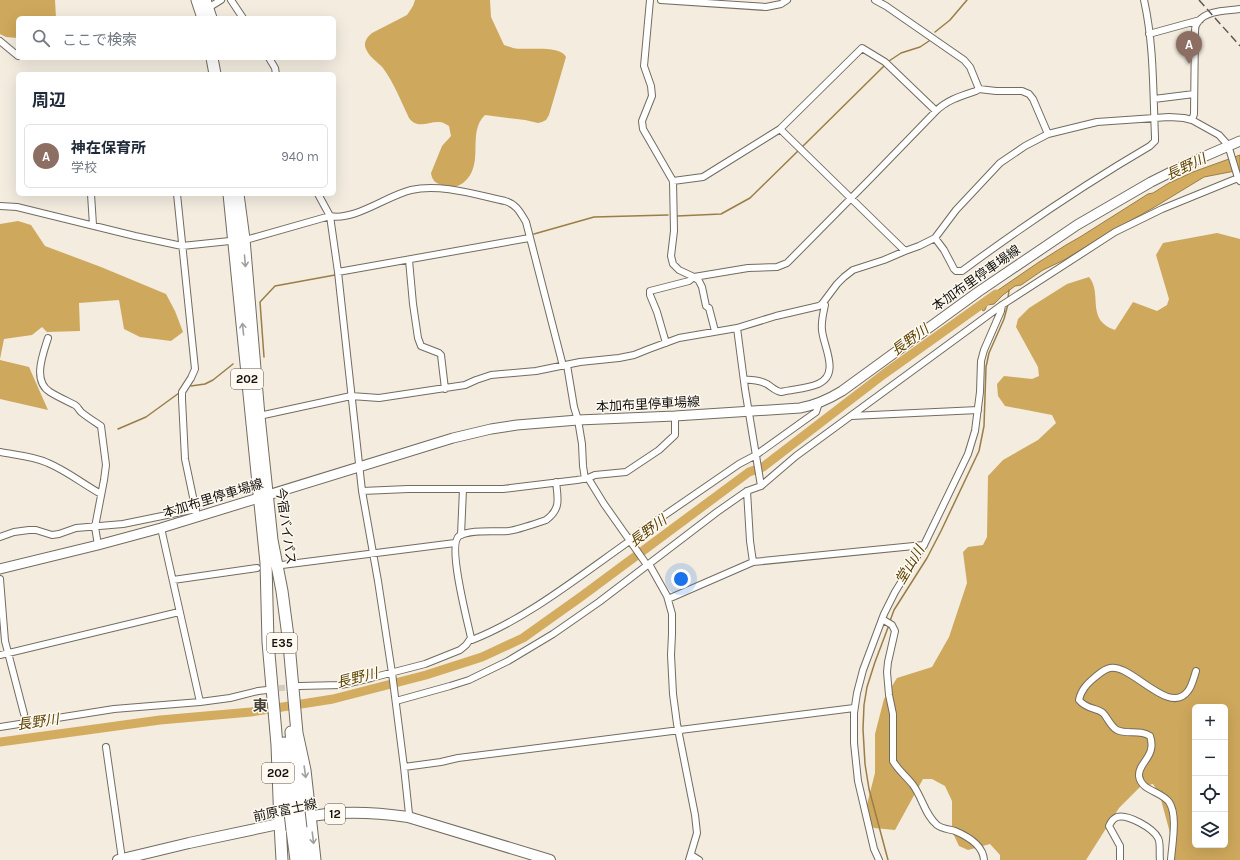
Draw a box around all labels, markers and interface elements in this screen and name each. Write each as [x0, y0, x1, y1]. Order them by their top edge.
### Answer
search box [16, 16, 336, 60]
icon: search [30, 27, 52, 49]
text: ここで検索 [62, 31, 137, 49]
pin: A [1176, 31, 1202, 64]
text: 周辺 [32, 90, 66, 110]
text: 神在保育所 [71, 139, 146, 157]
text: A [42, 149, 50, 164]
text: 940 m [281, 149, 319, 164]
water label: 長野川 [1163, 150, 1210, 184]
text: 学校 [71, 160, 97, 175]
street label: 本加布里停車場線 [929, 242, 1023, 314]
one-way arrow [242, 254, 249, 267]
water label: 長野川 [888, 320, 934, 359]
one-way arrow [239, 323, 246, 336]
road number: 202 [231, 369, 263, 389]
street label: 本加布里停車場線 [596, 394, 700, 414]
street label: 本加布里停車場線 [161, 476, 265, 520]
street label: 今宿バイパス [273, 486, 299, 566]
water label: 長野川 [626, 511, 672, 550]
water label: 堂山川 [892, 541, 929, 587]
your location [671, 569, 691, 589]
road number: E35 [267, 633, 297, 653]
water label: 長野川 [335, 664, 381, 691]
district label: 東 [252, 697, 268, 715]
map controls [1192, 704, 1228, 848]
button: + [1192, 704, 1228, 740]
water label: 長野川 [16, 710, 62, 733]
button: − [1192, 740, 1228, 776]
road number: 202 [262, 763, 294, 783]
one-way arrow [301, 765, 309, 778]
button: locate [1192, 776, 1228, 812]
street label: 前原富士線 [252, 796, 318, 824]
road number: 12 [325, 804, 345, 824]
button: layers [1192, 812, 1228, 848]
one-way arrow [309, 831, 316, 844]

